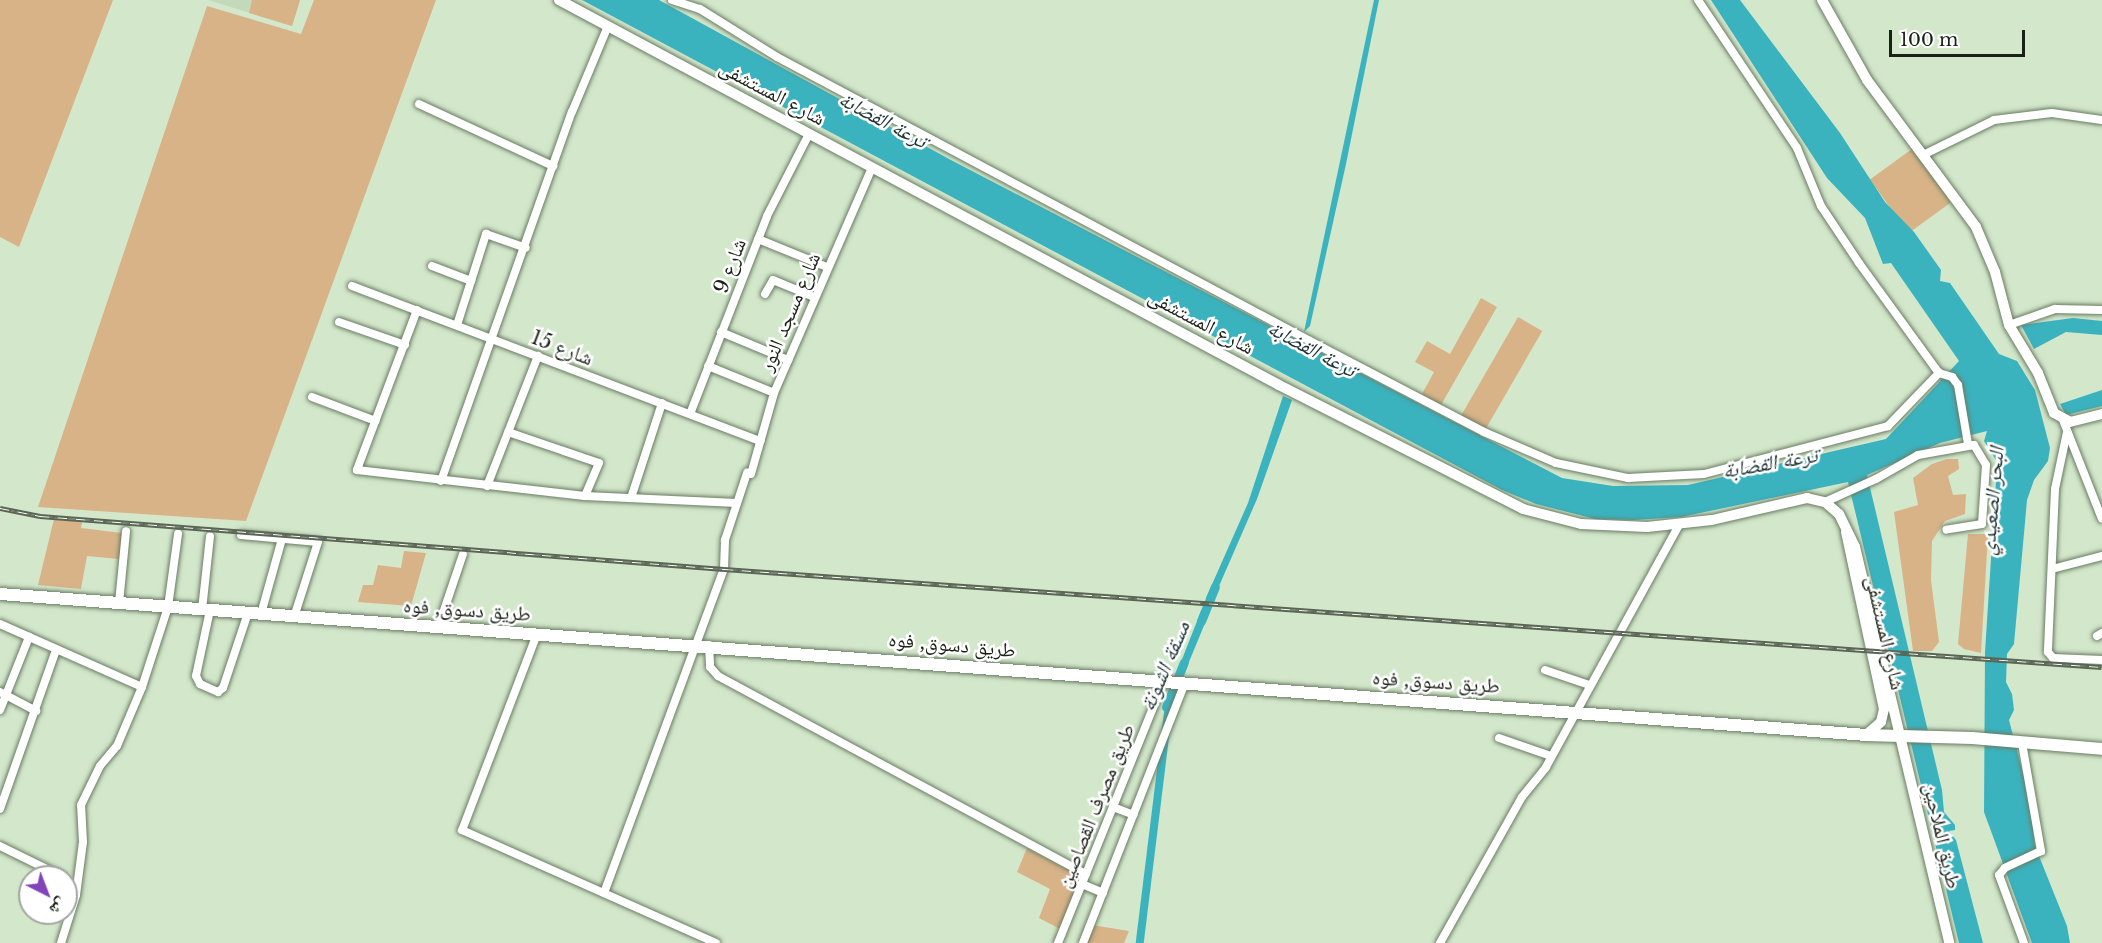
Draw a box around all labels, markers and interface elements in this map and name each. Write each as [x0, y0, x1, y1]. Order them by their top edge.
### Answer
scale bar [1892, 18, 2028, 56]
text: 100 m [1900, 29, 1958, 51]
street label: شارع المستشفى [715, 55, 829, 131]
water label: ترعة القضابة [835, 86, 931, 154]
street label: شارع 9 [709, 235, 751, 297]
street label: شارع مسجد النور [754, 249, 826, 375]
street label: شارع المستشفى [1144, 284, 1258, 360]
water label: ترعة القضابة [1264, 315, 1360, 383]
street label: شارع 15 [528, 325, 596, 371]
water label: ترعة القضابة [1721, 442, 1819, 484]
water label: البحر الصعيدي [1975, 446, 2009, 556]
street label: شارع المستشفى [1860, 574, 1910, 692]
street label: طريق دسوق, فوه [403, 594, 531, 626]
water label: مسقة الشونة [1135, 617, 1195, 715]
street label: طريق دسوق, فوه [887, 627, 1017, 663]
street label: طريق دسوق, فوه [1372, 666, 1500, 698]
street label: طريق مصرف القصاصين [1052, 721, 1140, 891]
street label: طريق الملاحين [1918, 781, 1966, 891]
north arrow [18, 865, 78, 925]
text: ش [46, 894, 72, 920]

